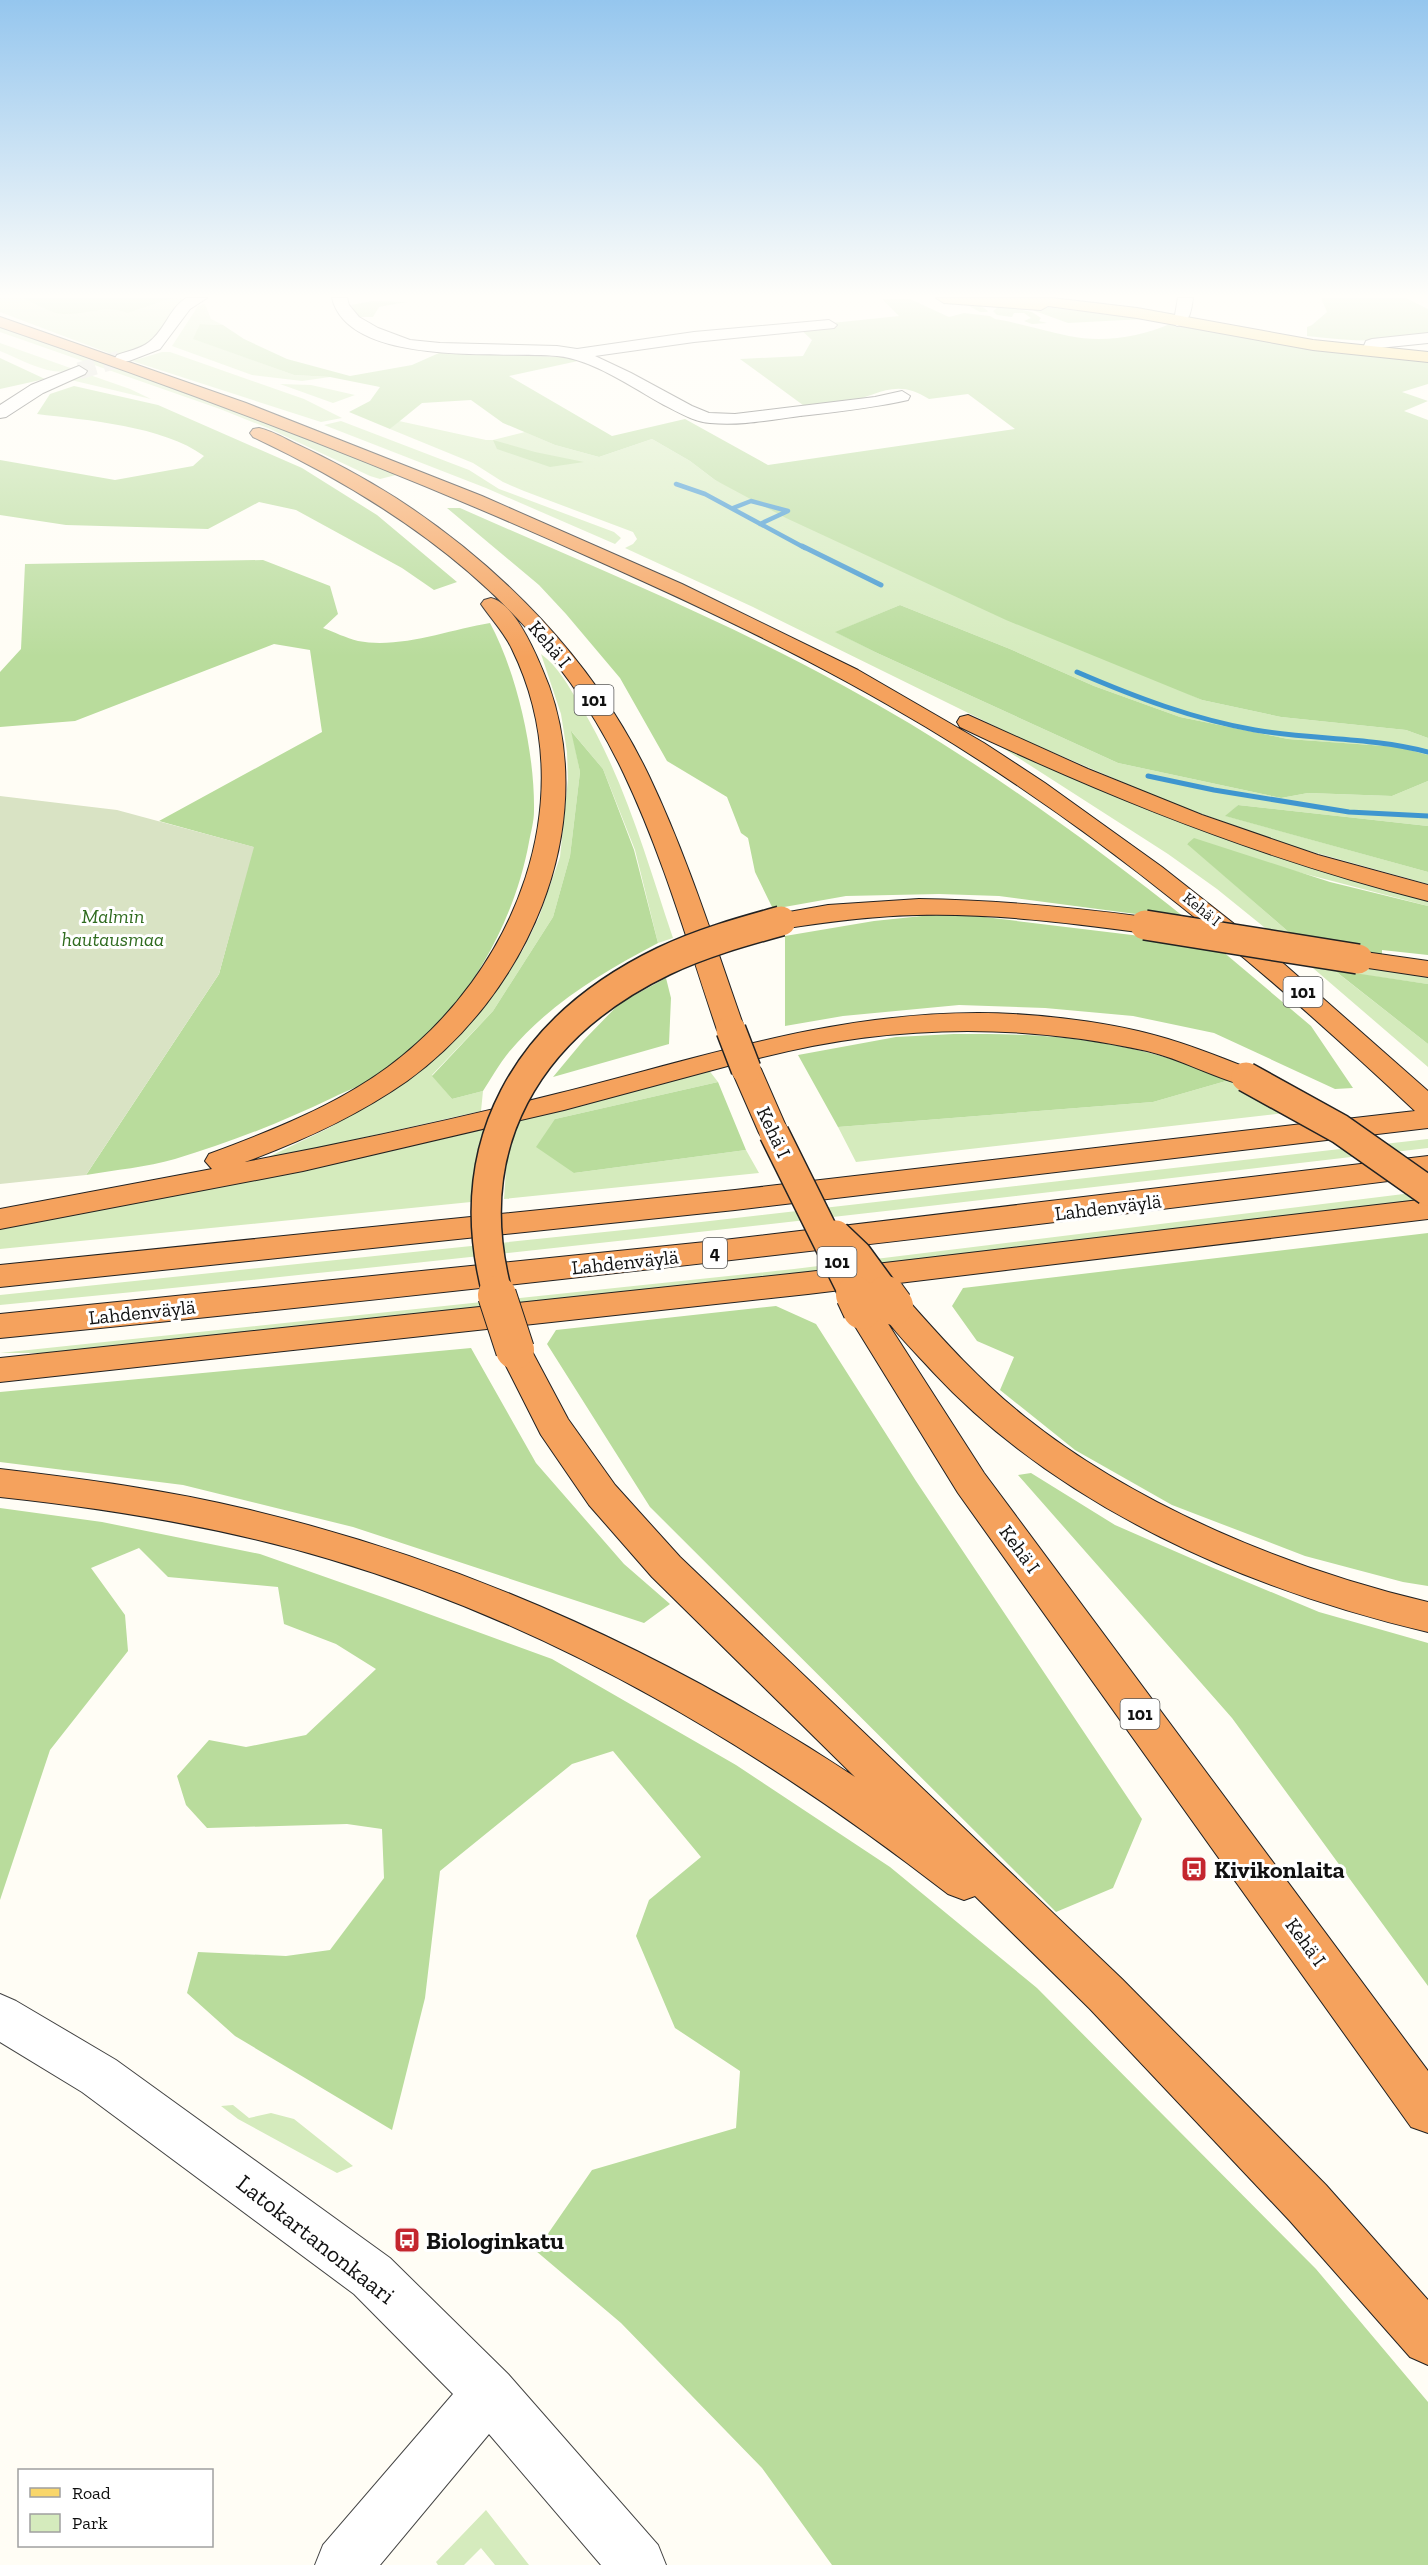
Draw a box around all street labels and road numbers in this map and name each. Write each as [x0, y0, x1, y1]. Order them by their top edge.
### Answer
street label: Kehä I [524, 616, 576, 672]
road number: 101 [574, 685, 614, 715]
street label: Kehä I [1179, 888, 1225, 930]
road number: 101 [1284, 977, 1322, 1007]
street label: Kehä I [752, 1103, 796, 1161]
street label: Lahdenväylä [1053, 1188, 1163, 1225]
road number: 4 [703, 1238, 727, 1268]
street label: Lahdenväylä [570, 1244, 680, 1280]
road number: 101 [818, 1247, 856, 1277]
street label: Lahdenväylä [87, 1294, 197, 1330]
street label: Kehä I [995, 1520, 1045, 1578]
road number: 101 [1120, 1699, 1160, 1729]
street label: Kehä I [1281, 1913, 1331, 1971]
street label: Latokartanonkaari [231, 2168, 401, 2310]

